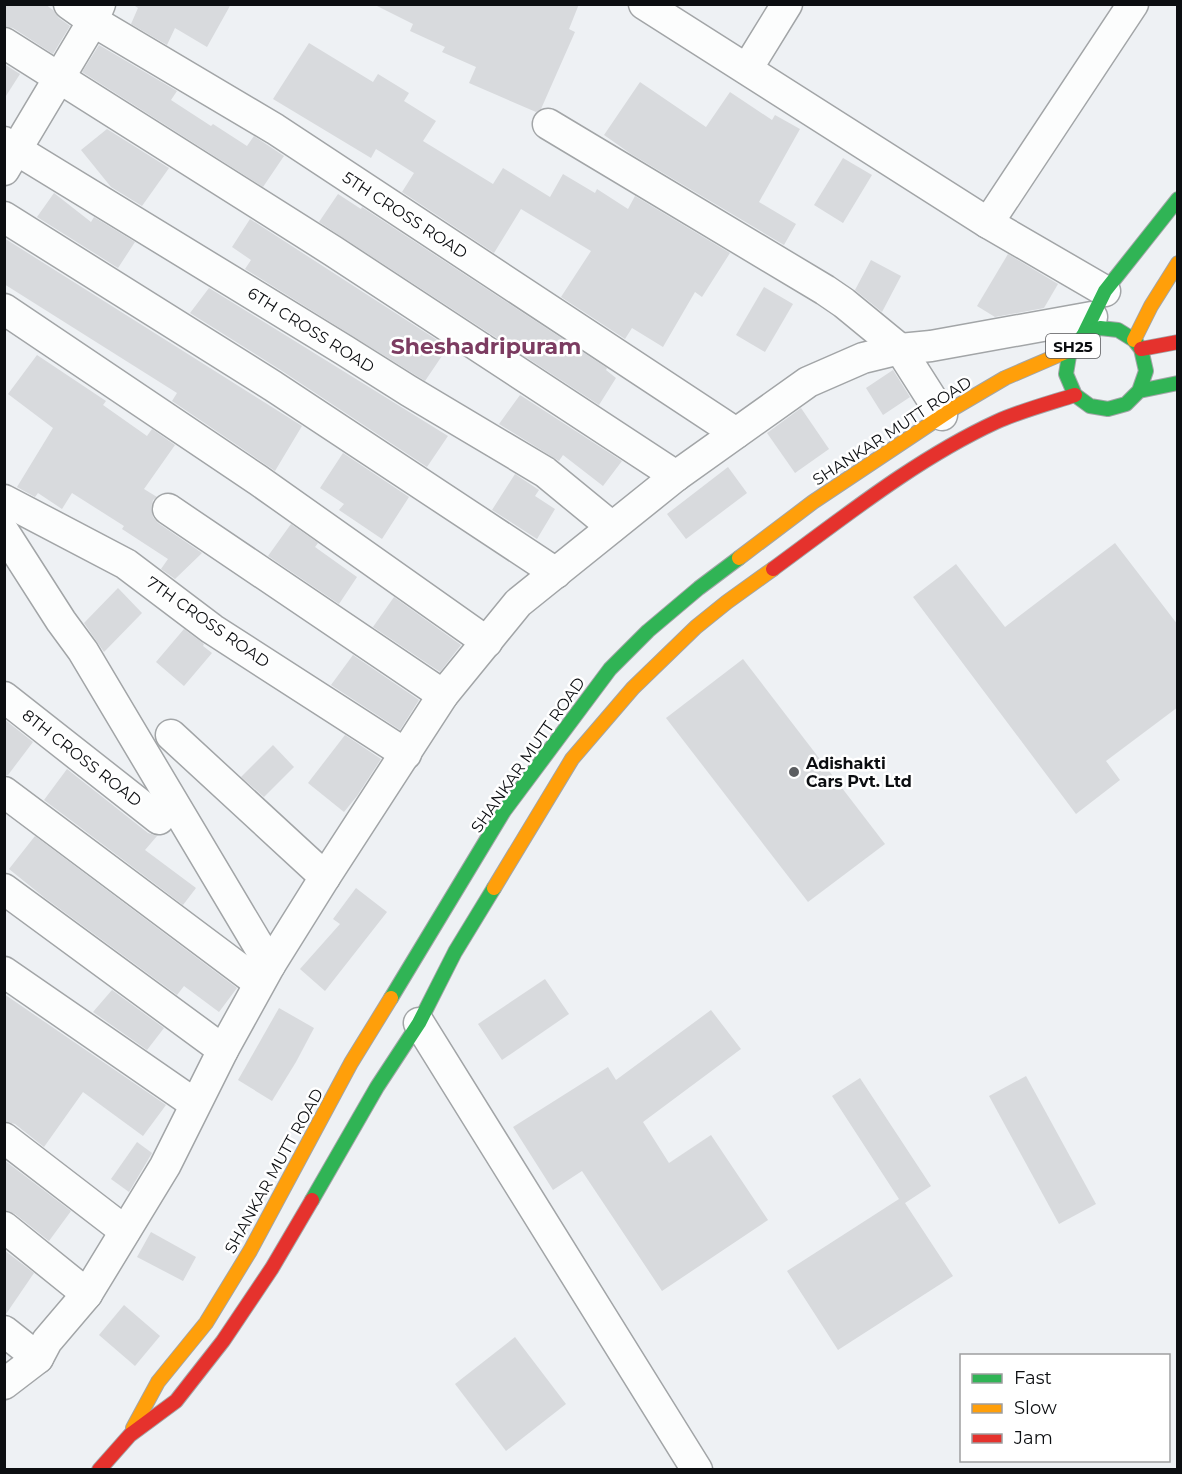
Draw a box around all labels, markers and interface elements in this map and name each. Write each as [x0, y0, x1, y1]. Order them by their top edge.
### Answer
street label: 5TH CROSS ROAD [339, 168, 471, 262]
street label: 6TH CROSS ROAD [244, 283, 378, 377]
district label: Sheshadripuram [391, 333, 581, 360]
road number: SH25 [1046, 334, 1100, 358]
street label: SHANKAR MUTT ROAD [809, 373, 975, 489]
street label: 7TH CROSS ROAD [143, 572, 273, 672]
street label: SHANKAR MUTT ROAD [467, 674, 589, 836]
street label: 8TH CROSS ROAD [19, 706, 145, 810]
place label: Adishakti Cars Pvt. Ltd [805, 754, 912, 791]
marker: Adishakti Cars Pvt. Ltd [787, 765, 801, 779]
street label: SHANKAR MUTT ROAD [221, 1085, 327, 1257]
legend [960, 1354, 1170, 1462]
text: Fast [1014, 1367, 1052, 1389]
text: Slow [1014, 1397, 1057, 1419]
text: Jam [1013, 1427, 1053, 1449]

